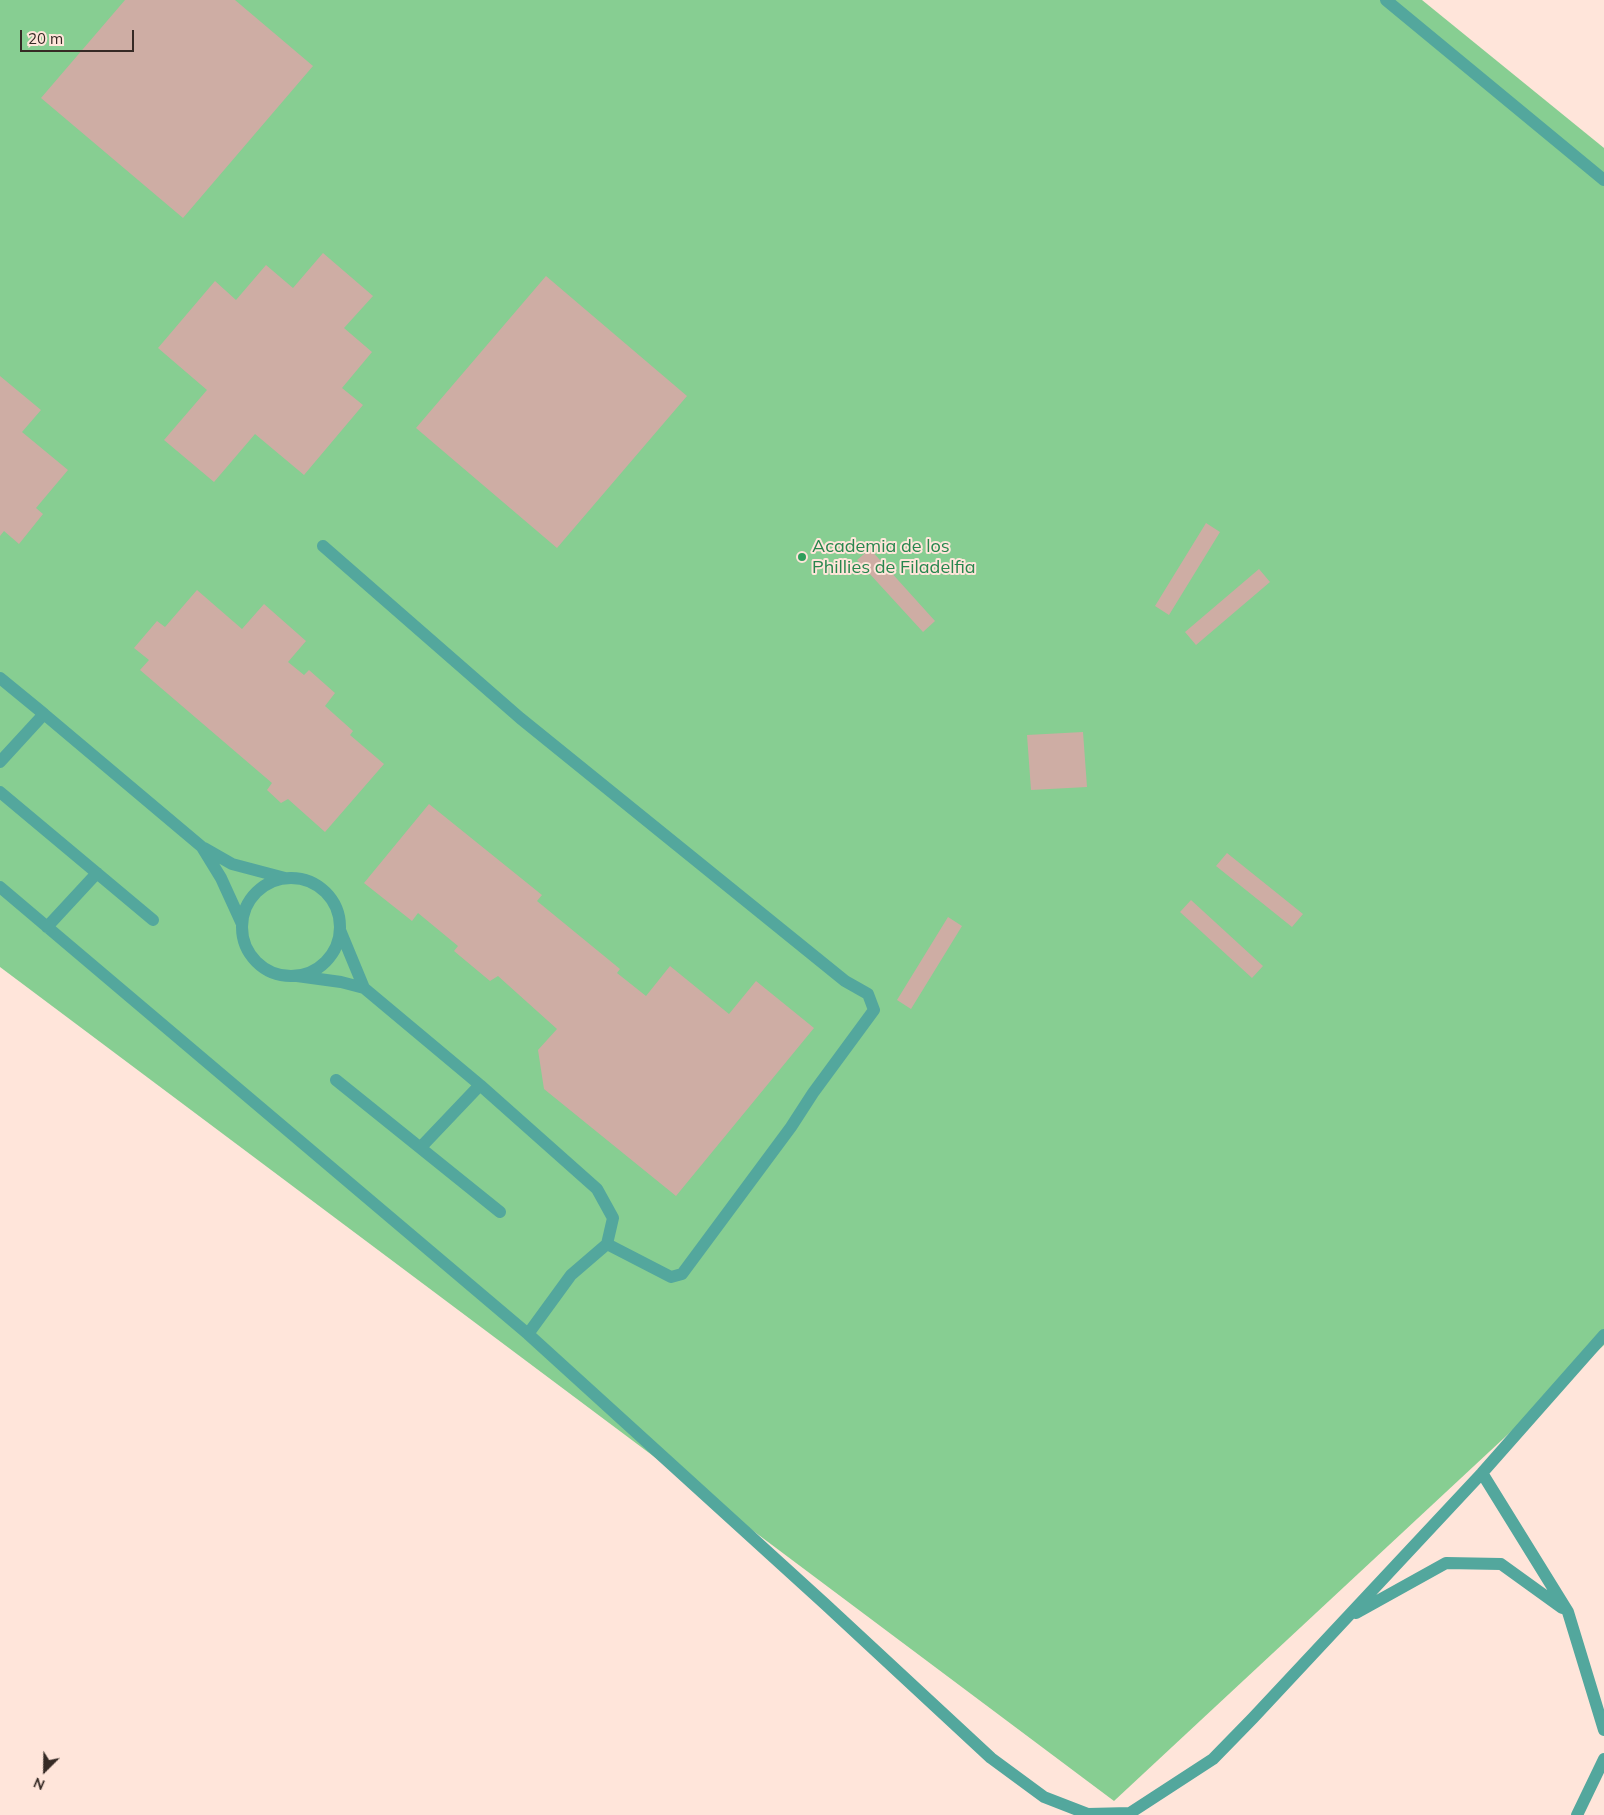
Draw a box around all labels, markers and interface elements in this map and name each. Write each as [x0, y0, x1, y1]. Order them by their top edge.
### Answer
scale bar [22, 20, 136, 52]
text: 20 m [28, 29, 63, 48]
place label: Academia de los Phillies de Filadelfia [812, 536, 976, 578]
marker: Academia de los Phillies de Filadelfia [796, 551, 808, 563]
north arrow [20, 1745, 70, 1795]
text: N [31, 1773, 48, 1794]

